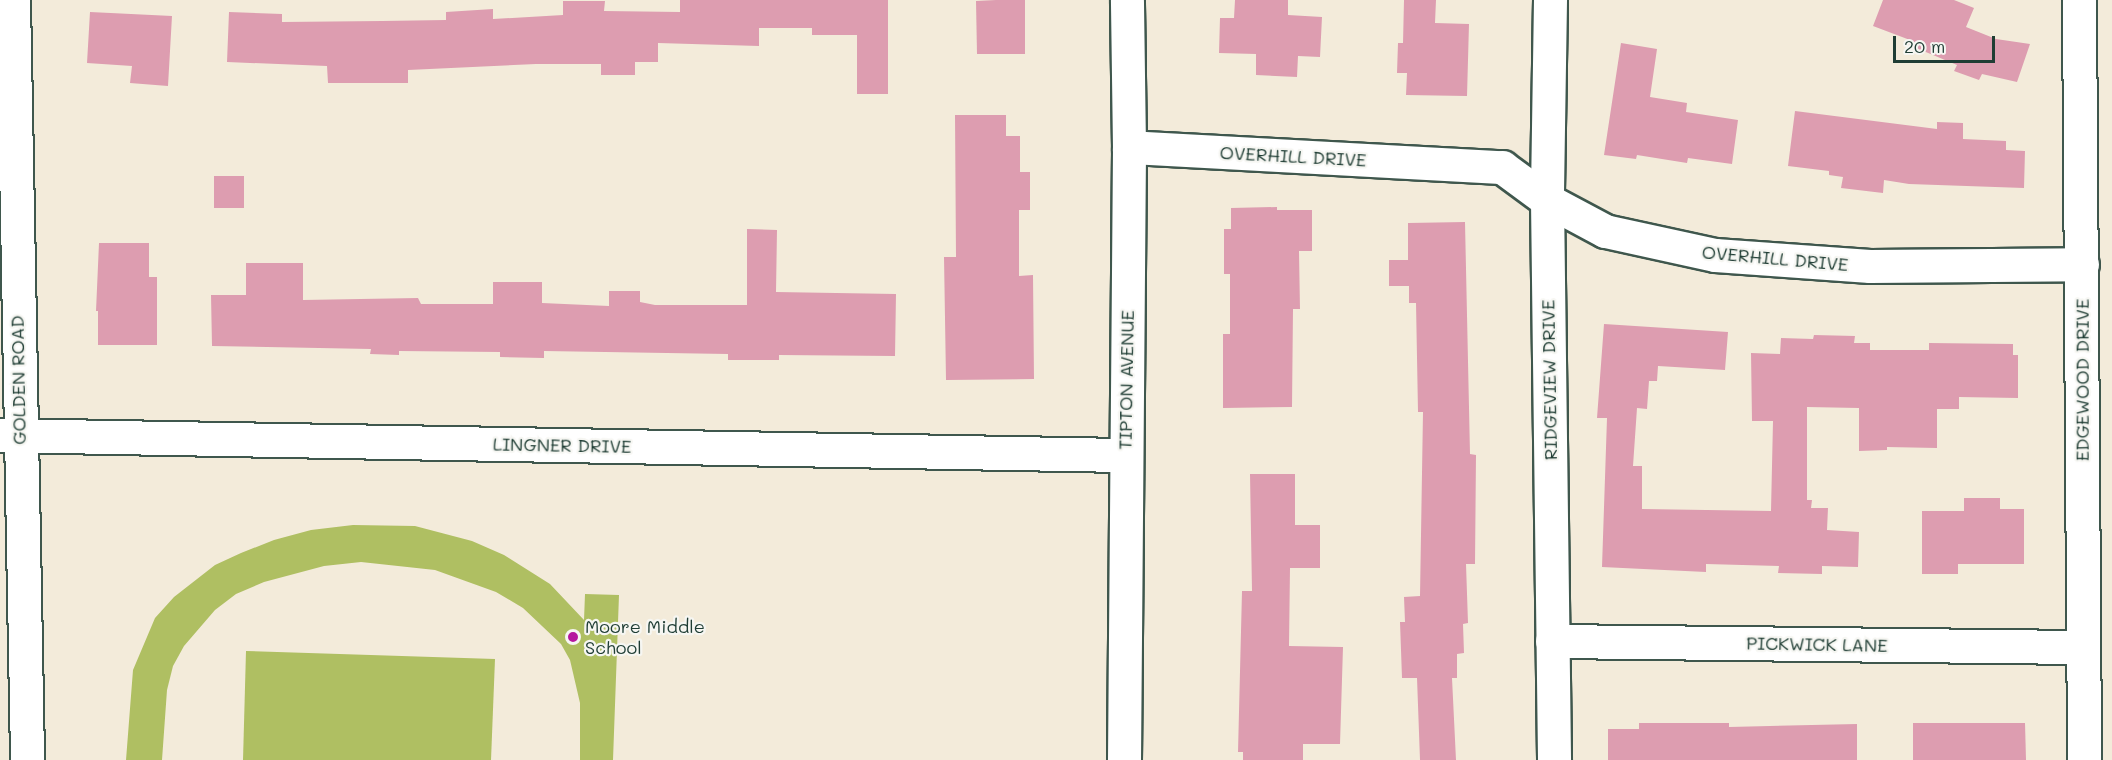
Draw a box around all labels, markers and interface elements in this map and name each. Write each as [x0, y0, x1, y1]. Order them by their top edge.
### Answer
scale bar [1896, 24, 1998, 62]
text: 20 m [1904, 34, 1945, 58]
street label: OVERHILL DRIVE [1219, 141, 1367, 171]
street label: OVERHILL DRIVE [1701, 241, 1849, 275]
street label: EDGEWOOD DRIVE [2071, 299, 2093, 461]
street label: RIDGEVIEW DRIVE [1537, 300, 1561, 460]
street label: TIPTON AVENUE [1114, 310, 1138, 450]
street label: GOLDEN ROAD [6, 315, 30, 445]
street label: LINGNER DRIVE [493, 433, 631, 457]
place label: Moore Middle School [585, 616, 705, 658]
marker: Moore Middle School [566, 630, 580, 644]
street label: PICKWICK LANE [1746, 632, 1888, 656]

